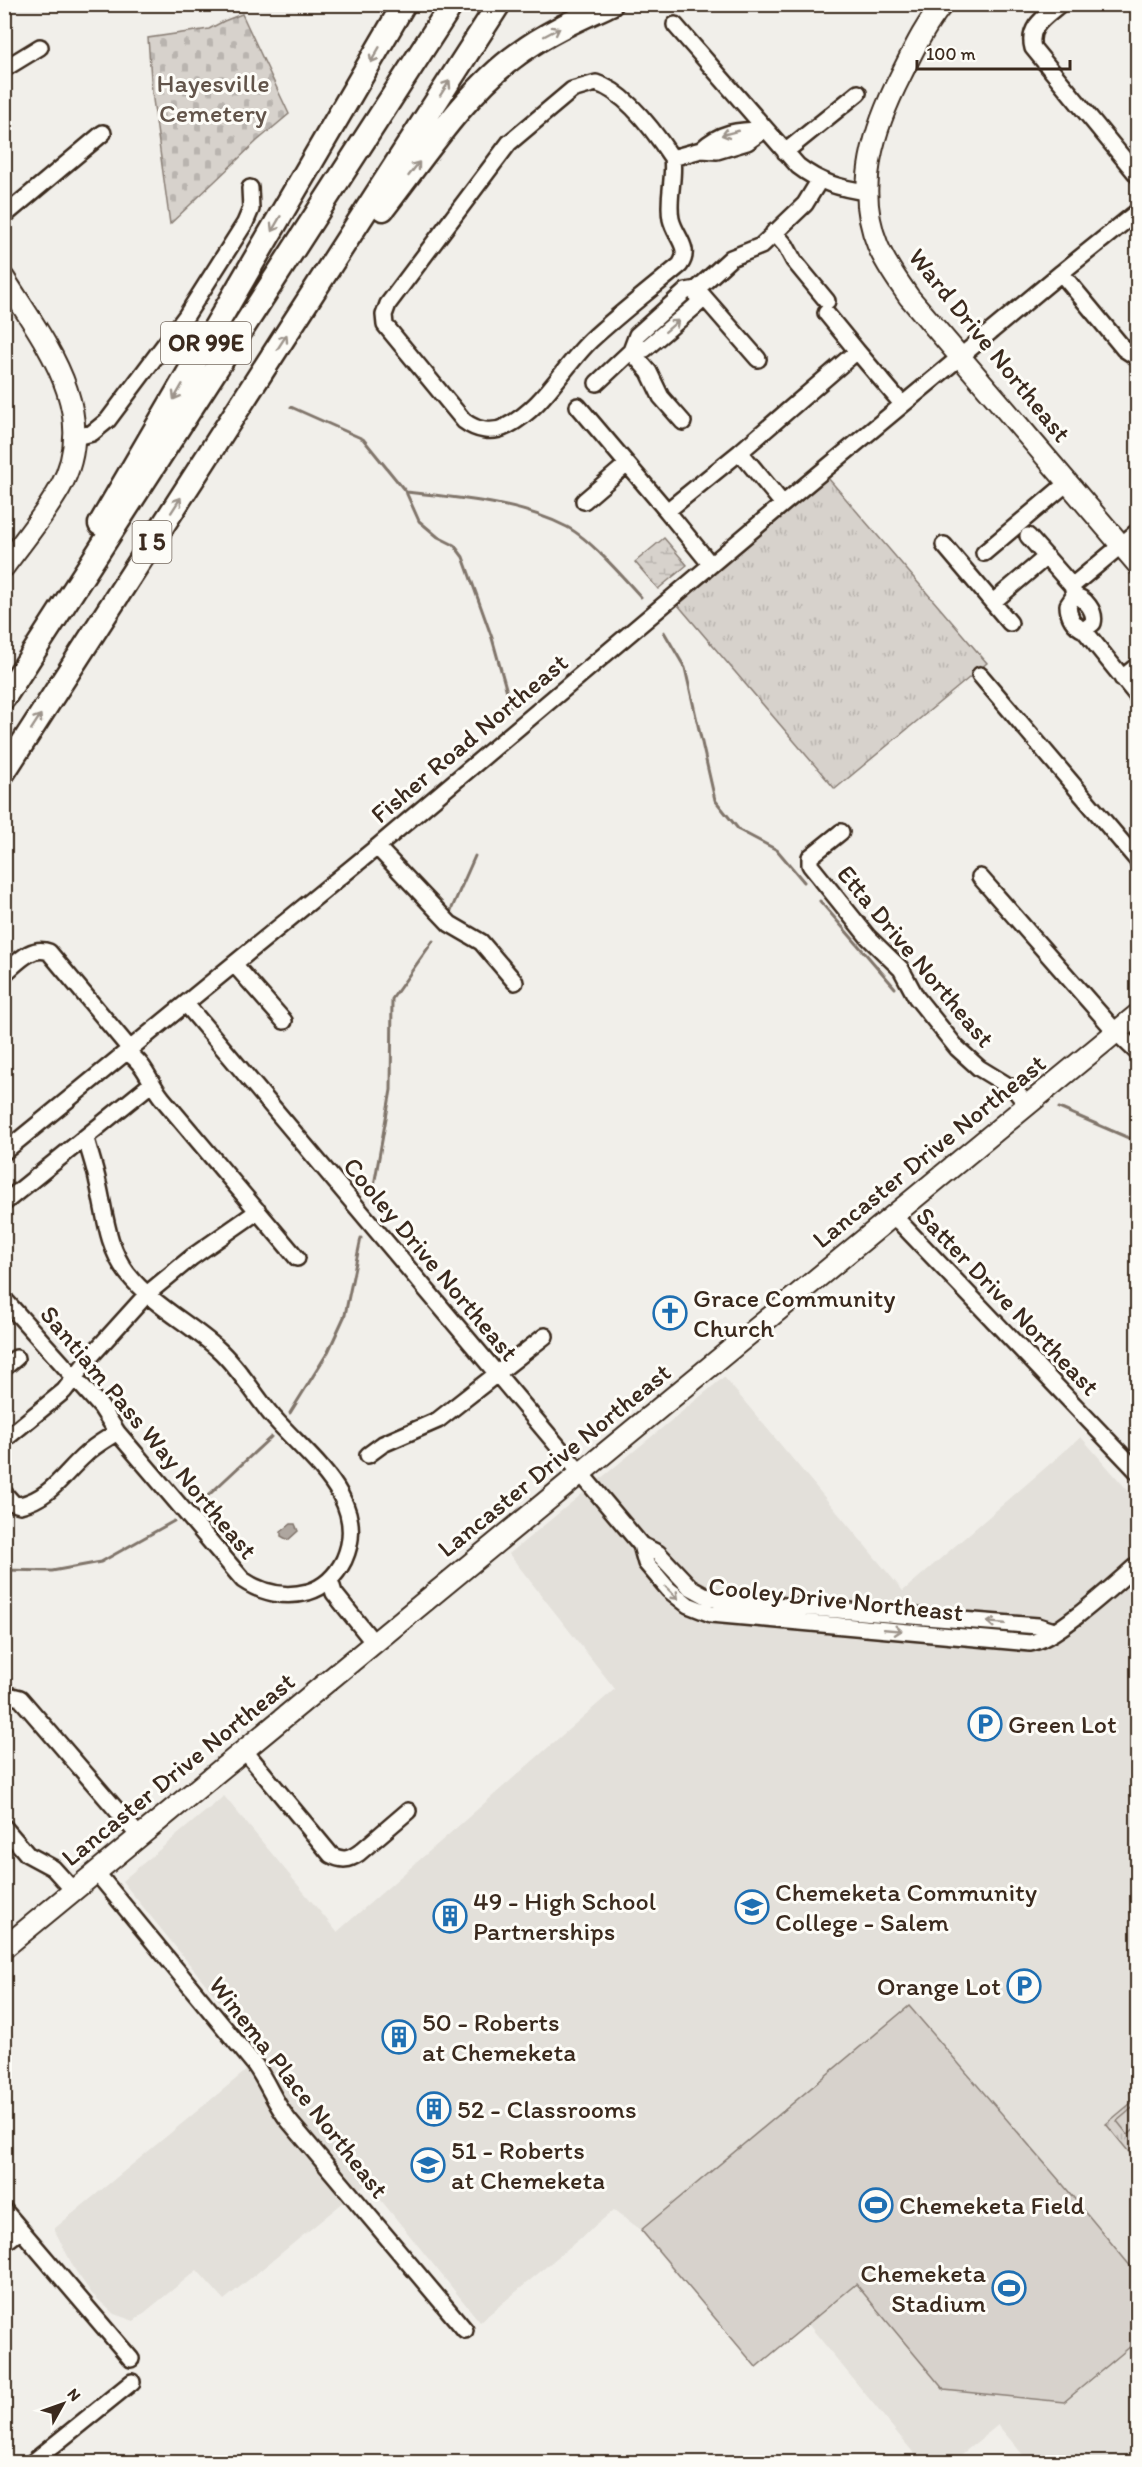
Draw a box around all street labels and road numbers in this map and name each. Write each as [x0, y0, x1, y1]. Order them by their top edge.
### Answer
street label: Ward Drive Northeast [902, 242, 1078, 449]
road number: OR 99E [161, 322, 251, 364]
road number: I 5 [132, 521, 172, 563]
street label: Fisher Road Northeast [364, 646, 574, 830]
street label: Etta Drive Northeast [830, 858, 1002, 1054]
street label: Lancaster Drive Northeast [806, 1047, 1052, 1255]
street label: Cooley Drive Northeast [336, 1150, 526, 1368]
street label: Satter Drive Northeast [910, 1200, 1107, 1402]
street label: Santiam Pass Way Northeast [33, 1299, 265, 1566]
street label: Lancaster Drive Northeast [431, 1356, 677, 1564]
street label: Cooley Drive Northeast [707, 1570, 965, 1628]
street label: Lancaster Drive Northeast [55, 1665, 301, 1873]
street label: Winema Place Northeast [202, 1969, 396, 2205]

